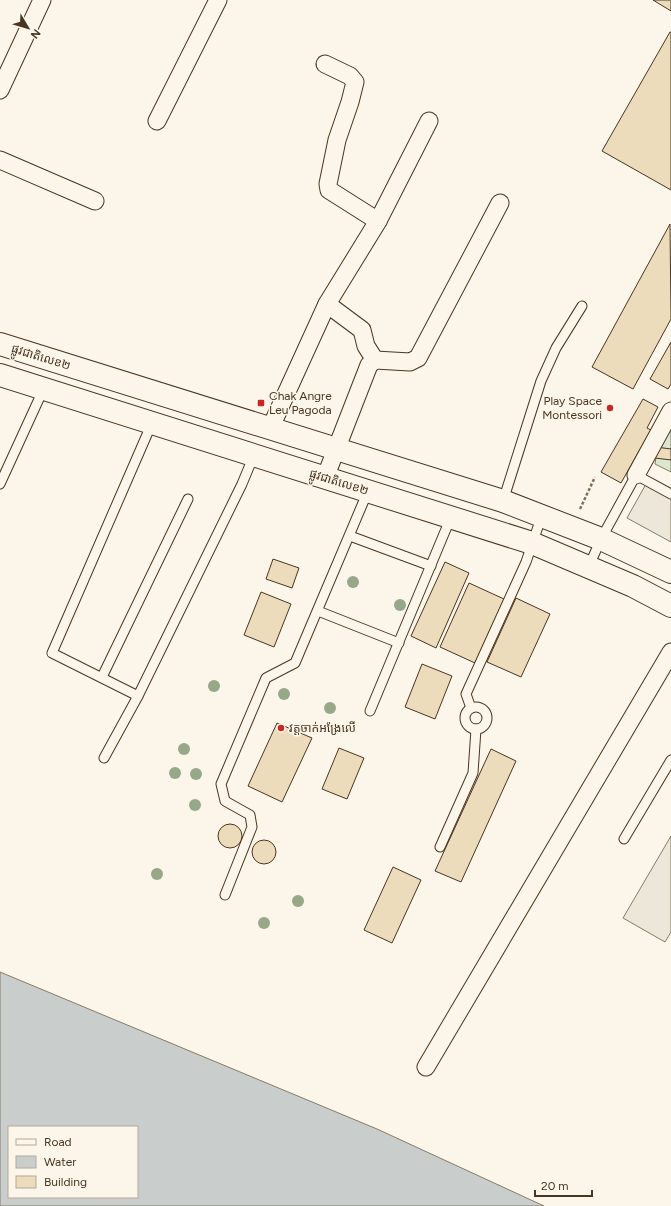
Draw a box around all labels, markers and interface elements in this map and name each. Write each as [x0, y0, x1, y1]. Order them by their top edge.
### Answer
north arrow [8, 8, 48, 48]
text: N [28, 26, 43, 41]
street label: ផ្លូវជាតិលេខ២ [9, 341, 72, 376]
place label: Chak Angre Leu Pagoda [269, 389, 332, 417]
place label: Play Space Montessori [542, 394, 602, 422]
marker: Chak Angre Leu Pagoda [256, 398, 266, 408]
marker: Play Space Montessori [605, 403, 615, 413]
street label: ផ្លូវជាតិលេខ២ [307, 466, 370, 501]
place label: វត្តចាក់អង្រែលើ [289, 721, 356, 735]
marker: វត្តចាក់អង្រែលើ [276, 723, 286, 733]
legend [8, 1126, 138, 1198]
text: Road [44, 1135, 72, 1149]
text: Water [44, 1155, 76, 1169]
scale bar [535, 1172, 592, 1198]
text: Building [44, 1175, 87, 1189]
text: 20 m [541, 1179, 569, 1193]

